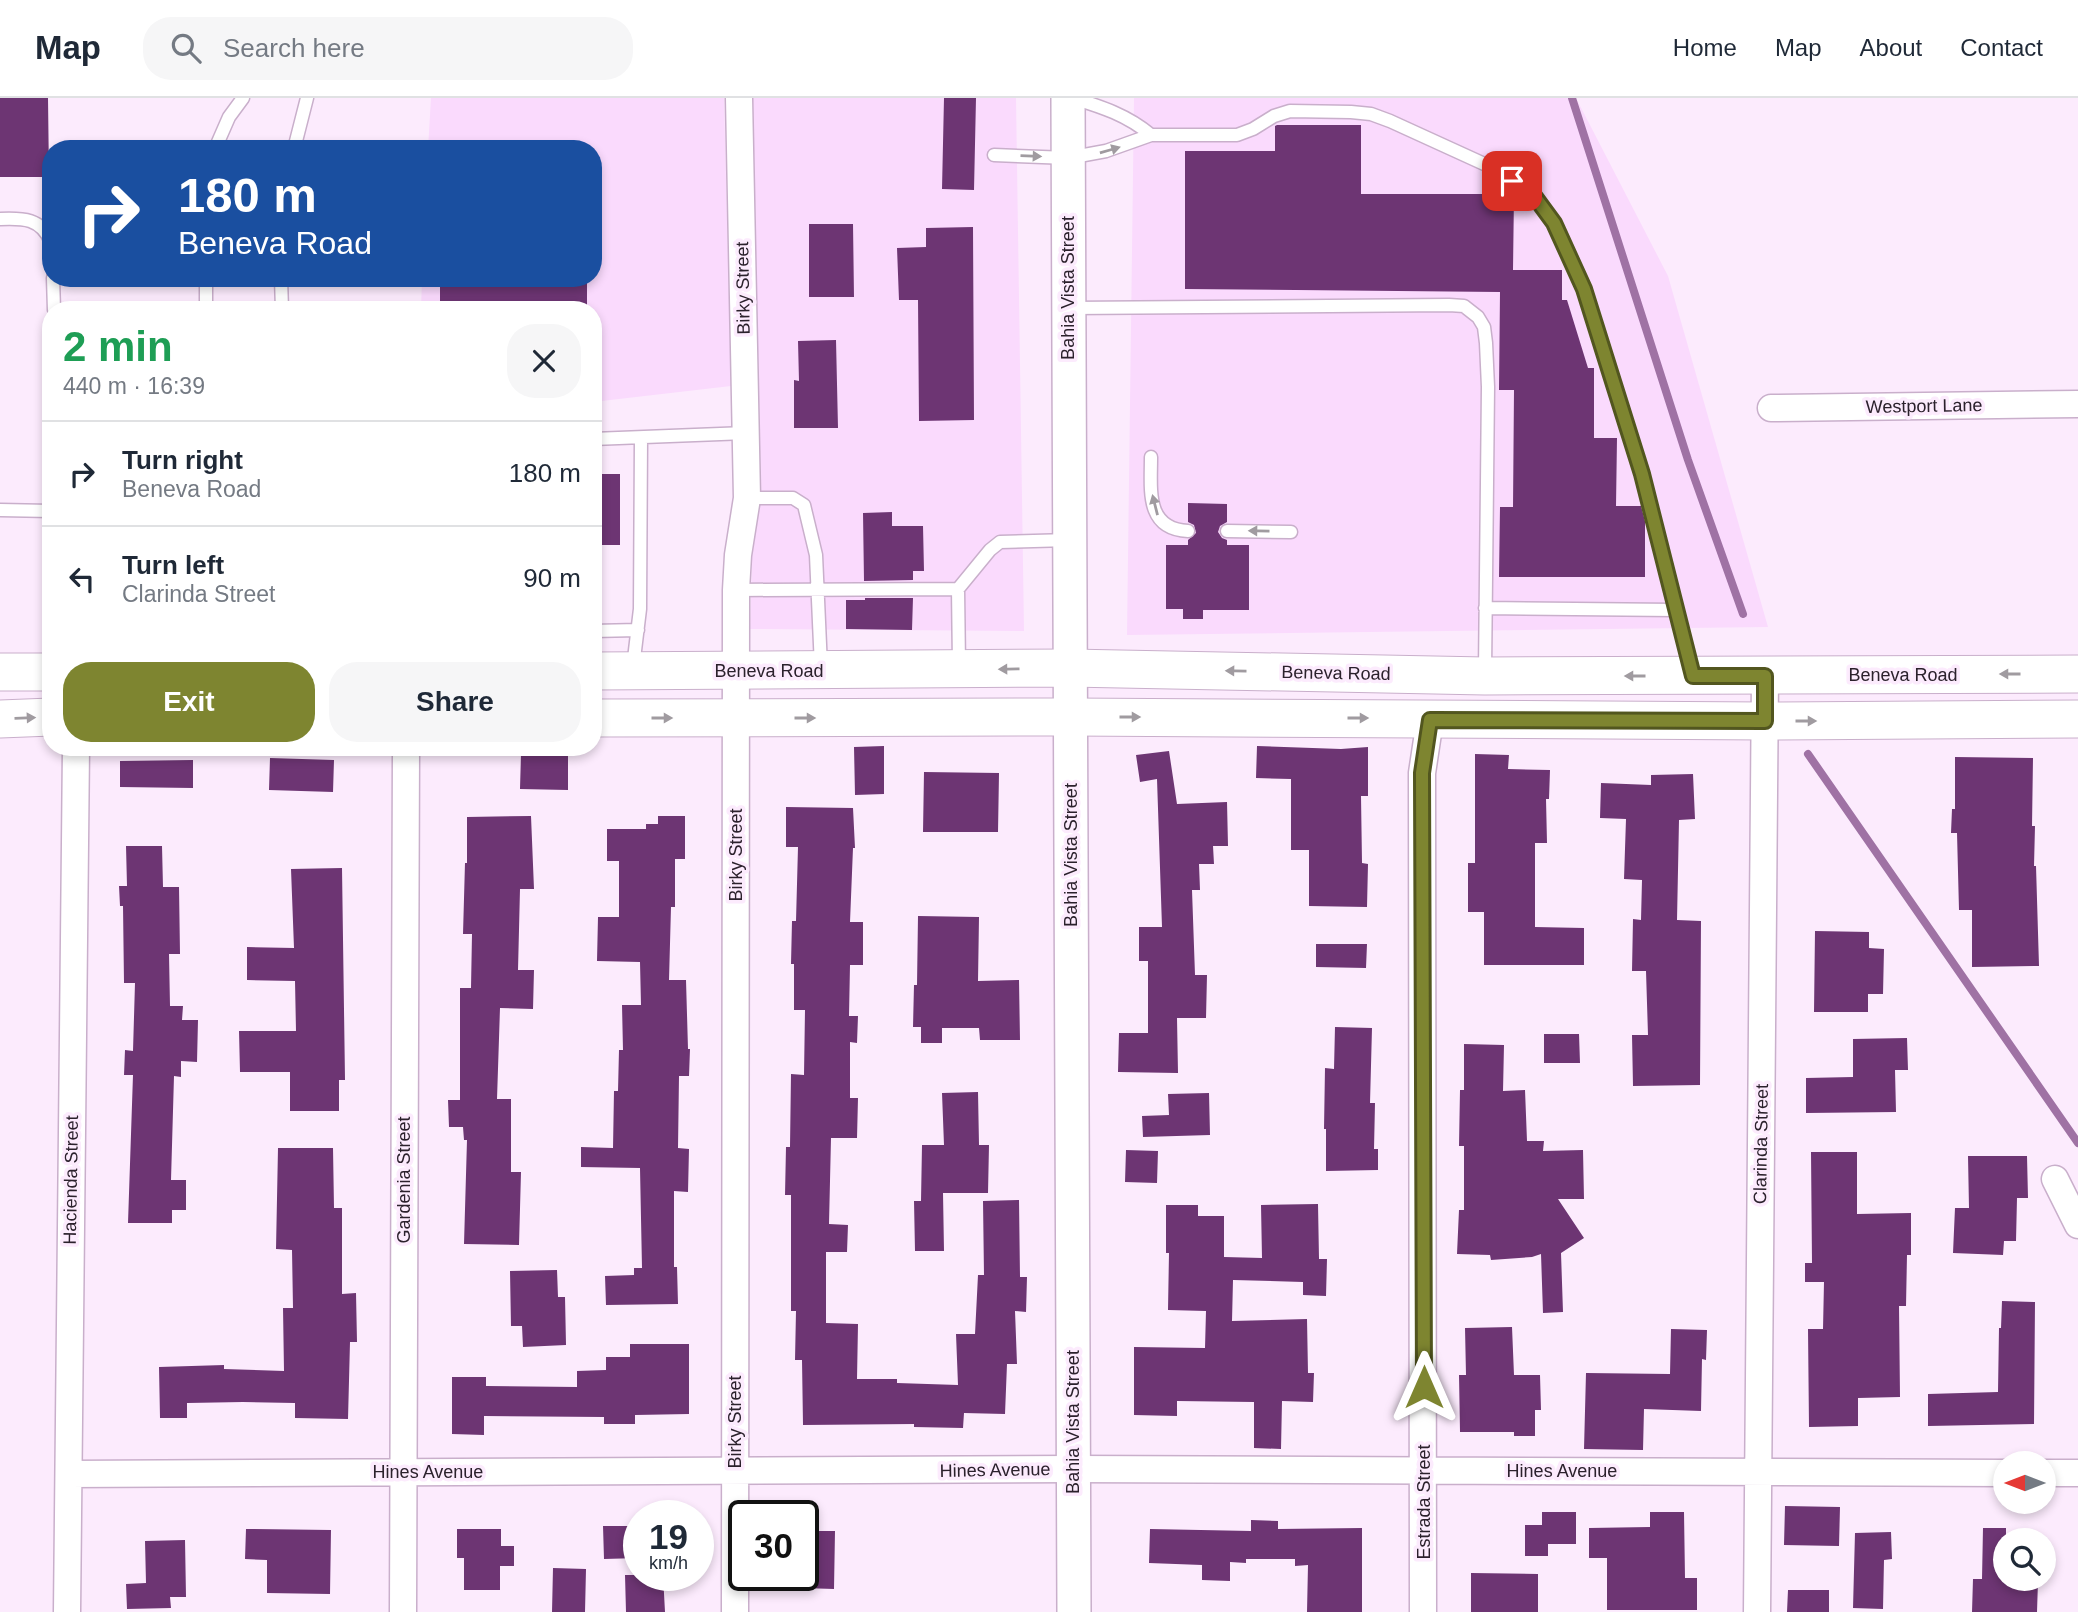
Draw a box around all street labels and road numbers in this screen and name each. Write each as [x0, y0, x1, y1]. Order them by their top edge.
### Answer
street label: Bahia Vista Street [1058, 216, 1078, 360]
street label: Birky Street [732, 241, 754, 335]
street label: Westport Lane [1865, 395, 1983, 417]
street label: Beneva Road [714, 661, 824, 681]
street label: Beneva Road [1281, 662, 1391, 684]
street label: Beneva Road [1848, 665, 1958, 685]
street label: Bahia Vista Street [1061, 783, 1081, 927]
street label: Birky Street [726, 808, 746, 902]
street label: Clarinda Street [1750, 1084, 1772, 1204]
street label: Hacienda Street [60, 1115, 82, 1245]
street label: Gardenia Street [394, 1116, 414, 1244]
street label: Bahia Vista Street [1063, 1350, 1083, 1494]
street label: Birky Street [725, 1375, 745, 1469]
street label: Estrada Street [1414, 1444, 1434, 1560]
street label: Hines Avenue [939, 1459, 1051, 1481]
street label: Hines Avenue [1507, 1461, 1617, 1481]
street label: Hines Avenue [373, 1462, 483, 1482]

